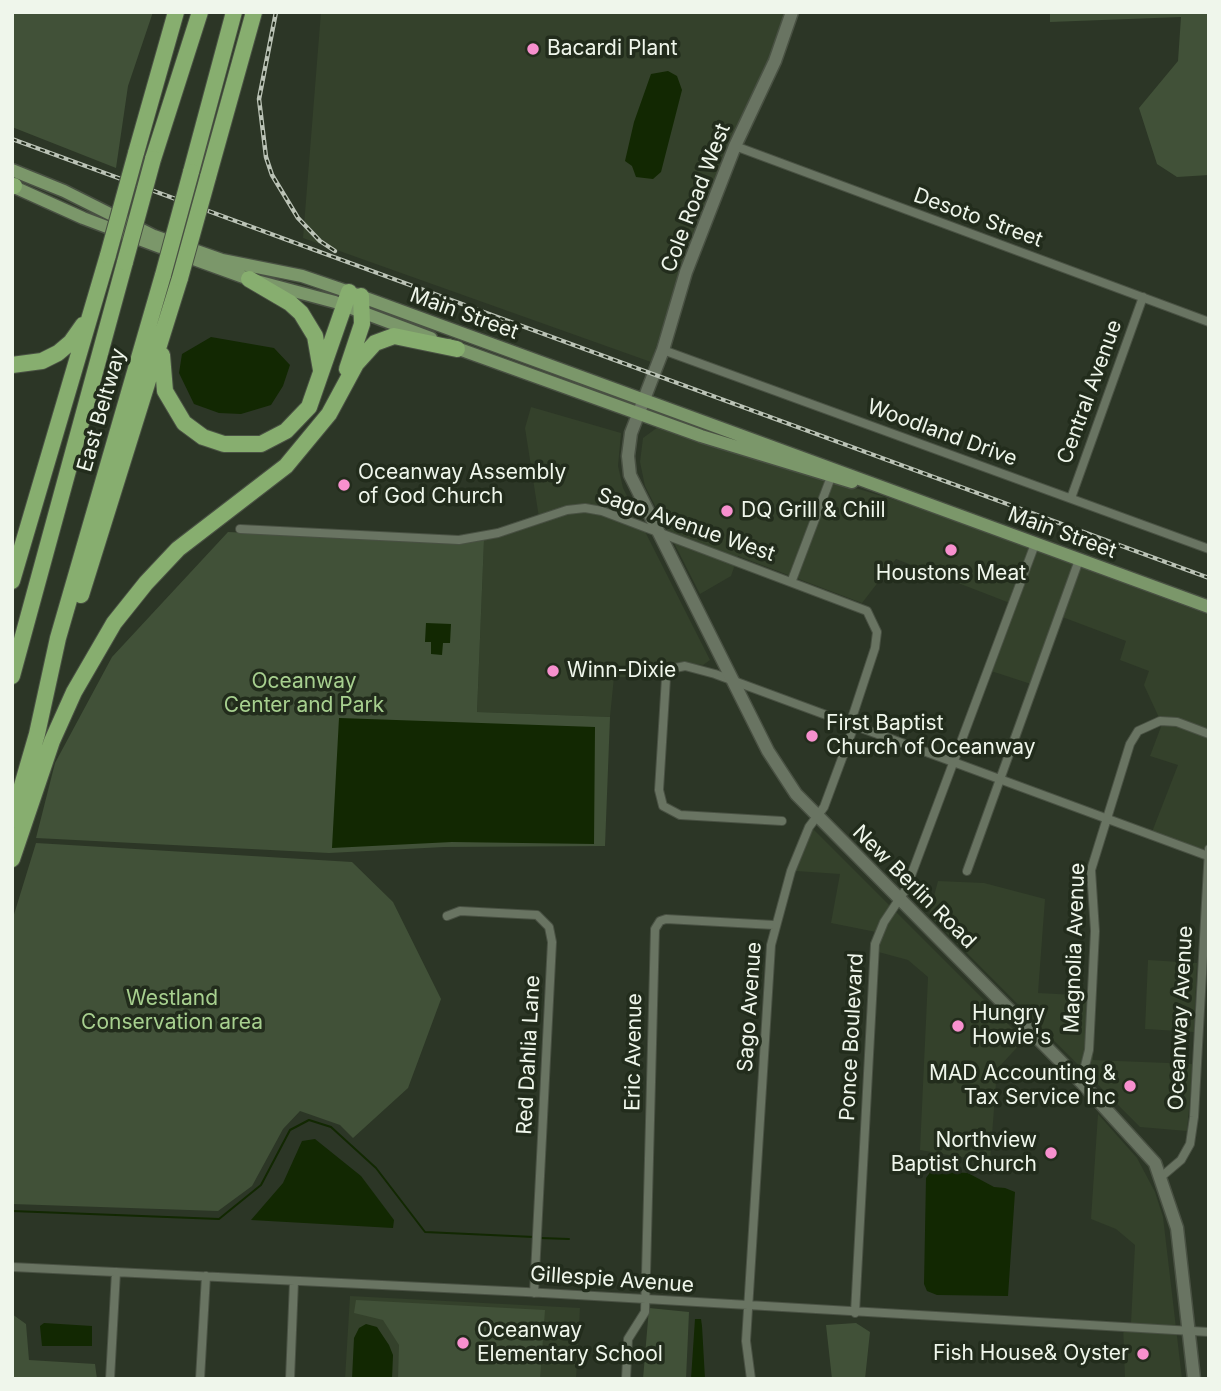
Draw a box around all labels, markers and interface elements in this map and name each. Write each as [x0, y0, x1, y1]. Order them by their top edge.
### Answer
place label: Bacardi Plant [547, 36, 678, 62]
marker: Bacardi Plant [525, 41, 541, 57]
street label: Cole Road West [656, 120, 736, 276]
street label: Desoto Street [910, 183, 1046, 253]
street label: Main Street [406, 283, 522, 345]
street label: Central Avenue [1052, 317, 1128, 467]
street label: East Beltway [72, 345, 132, 475]
street label: Woodland Drive [864, 394, 1020, 472]
place label: Oceanway Assembly of God Church [358, 460, 566, 510]
marker: Oceanway Assembly of God Church [336, 477, 352, 493]
street label: Sago Avenue West [594, 483, 778, 567]
place label: DQ Grill & Chill [741, 498, 886, 524]
street label: Main Street [1004, 502, 1120, 564]
marker: DQ Grill & Chill [719, 503, 735, 519]
marker: Houstons Meat [943, 542, 959, 558]
place label: Houstons Meat [876, 561, 1026, 587]
place label: Winn-Dixie [567, 658, 676, 684]
marker: Winn-Dixie [545, 663, 561, 679]
park label: Oceanway Center and Park [224, 669, 384, 719]
place label: First Baptist Church of Oceanway [826, 711, 1035, 761]
marker: First Baptist Church of Oceanway [804, 728, 820, 744]
street label: New Berlin Road [847, 820, 981, 954]
street label: Magnolia Avenue [1059, 862, 1091, 1034]
street label: Oceanway Avenue [1164, 925, 1198, 1111]
street label: Sago Avenue [733, 941, 767, 1073]
street label: Ponce Boulevard [835, 952, 869, 1122]
street label: Red Dahlia Lane [512, 975, 546, 1135]
park label: Westland Conservation area [81, 986, 263, 1036]
street label: Eric Avenue [620, 993, 648, 1111]
place label: Hungry Howie's [972, 1001, 1051, 1051]
marker: Hungry Howie's [950, 1018, 966, 1034]
place label: MAD Accounting & Tax Service Inc [929, 1061, 1116, 1111]
marker: MAD Accounting & Tax Service Inc [1122, 1078, 1138, 1094]
place label: Northview Baptist Church [891, 1128, 1037, 1178]
marker: Northview Baptist Church [1043, 1145, 1059, 1161]
street label: Gillespie Avenue [529, 1262, 695, 1298]
place label: Oceanway Elementary School [477, 1318, 663, 1368]
marker: Oceanway Elementary School [455, 1335, 471, 1351]
place label: Fish House& Oyster [933, 1341, 1129, 1367]
marker: Fish House& Oyster [1135, 1346, 1151, 1362]

